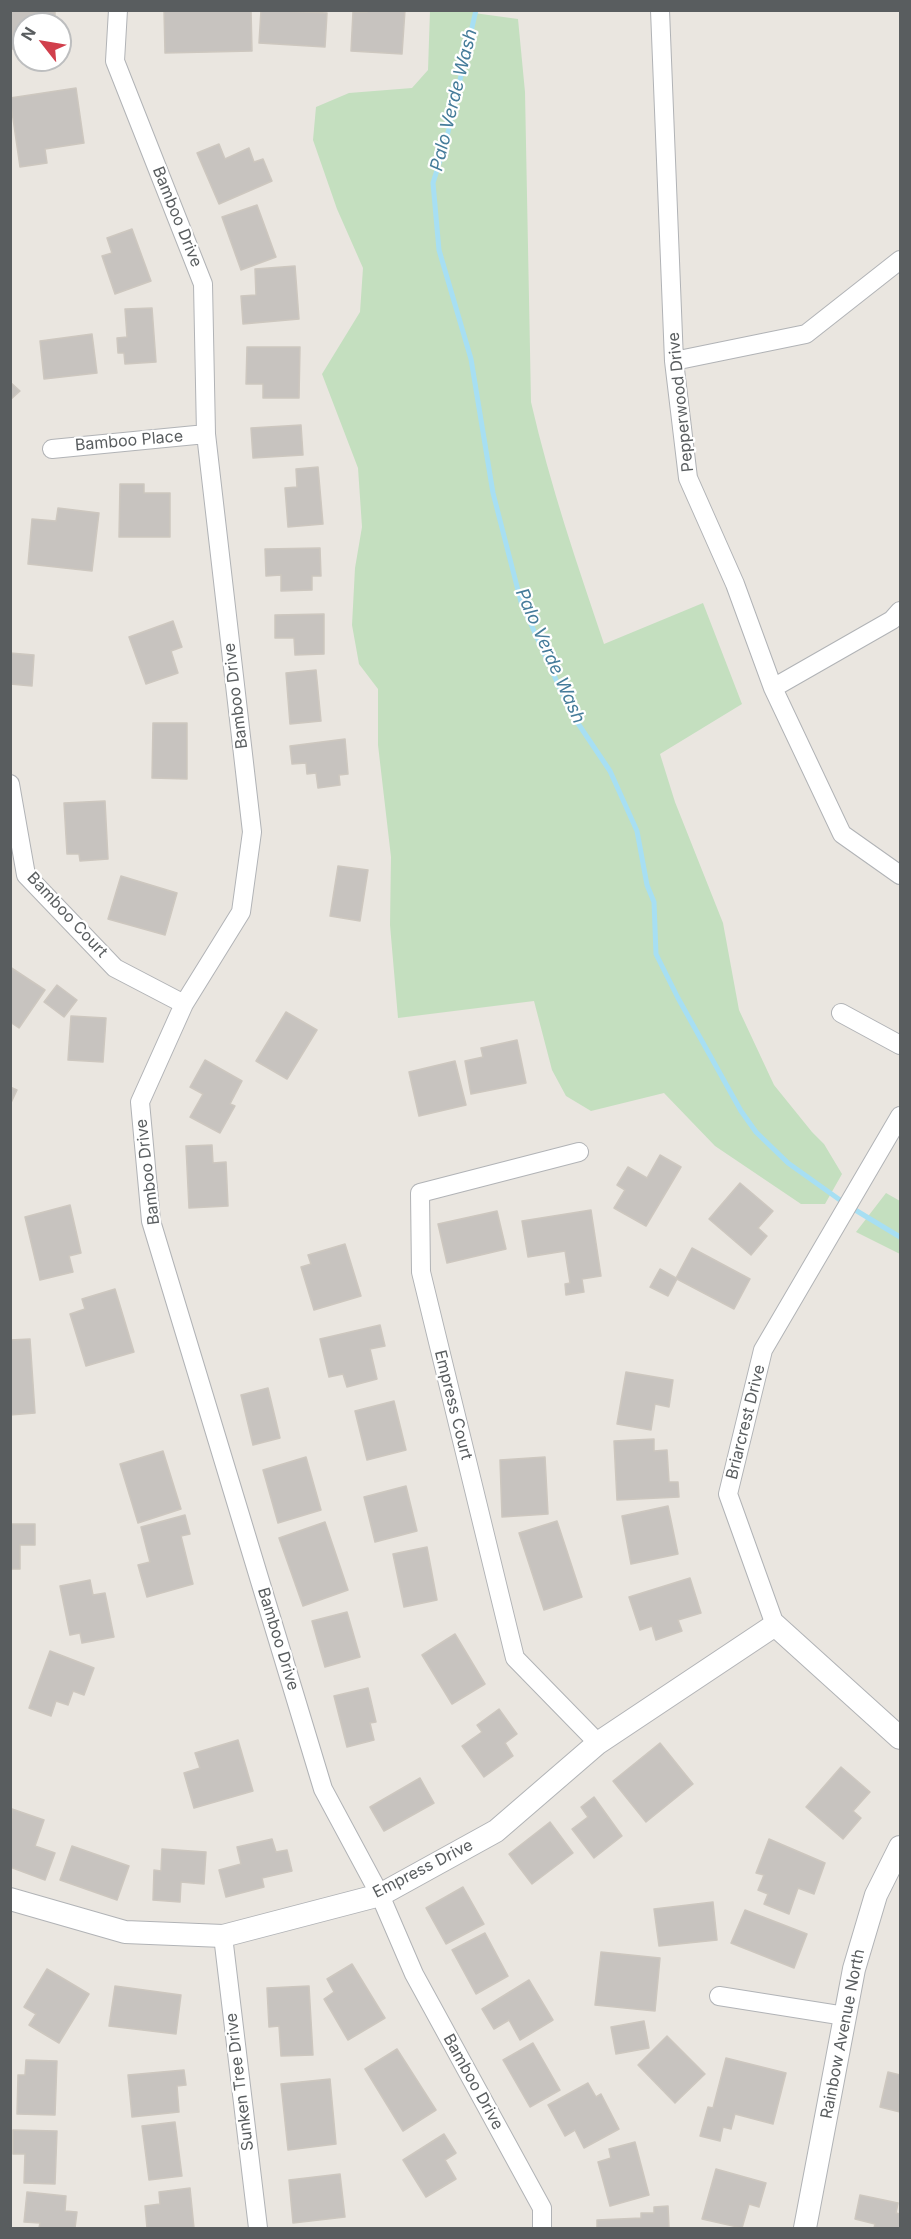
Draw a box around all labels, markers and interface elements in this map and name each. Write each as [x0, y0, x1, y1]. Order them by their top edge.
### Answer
north arrow [12, 12, 72, 72]
text: N [17, 23, 40, 44]
water label: Palo Verde Wash [426, 27, 482, 173]
street label: Bamboo Drive [148, 164, 206, 270]
street label: Pepperwood Drive [664, 331, 698, 473]
street label: Bamboo Place [74, 427, 184, 455]
water label: Palo Verde Wash [511, 585, 589, 727]
street label: Bamboo Drive [220, 642, 252, 750]
street label: Bamboo Court [23, 869, 111, 961]
street label: Bamboo Drive [132, 1118, 164, 1226]
street label: Empress Court [430, 1348, 476, 1462]
street label: Briarcrest Drive [722, 1363, 770, 1481]
street label: Bamboo Drive [253, 1585, 303, 1693]
street label: Empress Drive [370, 1836, 476, 1902]
street label: Rainbow Avenue North [817, 1947, 869, 2121]
street label: Sunken Tree Drive [222, 2012, 258, 2152]
street label: Bamboo Drive [439, 2031, 507, 2133]

